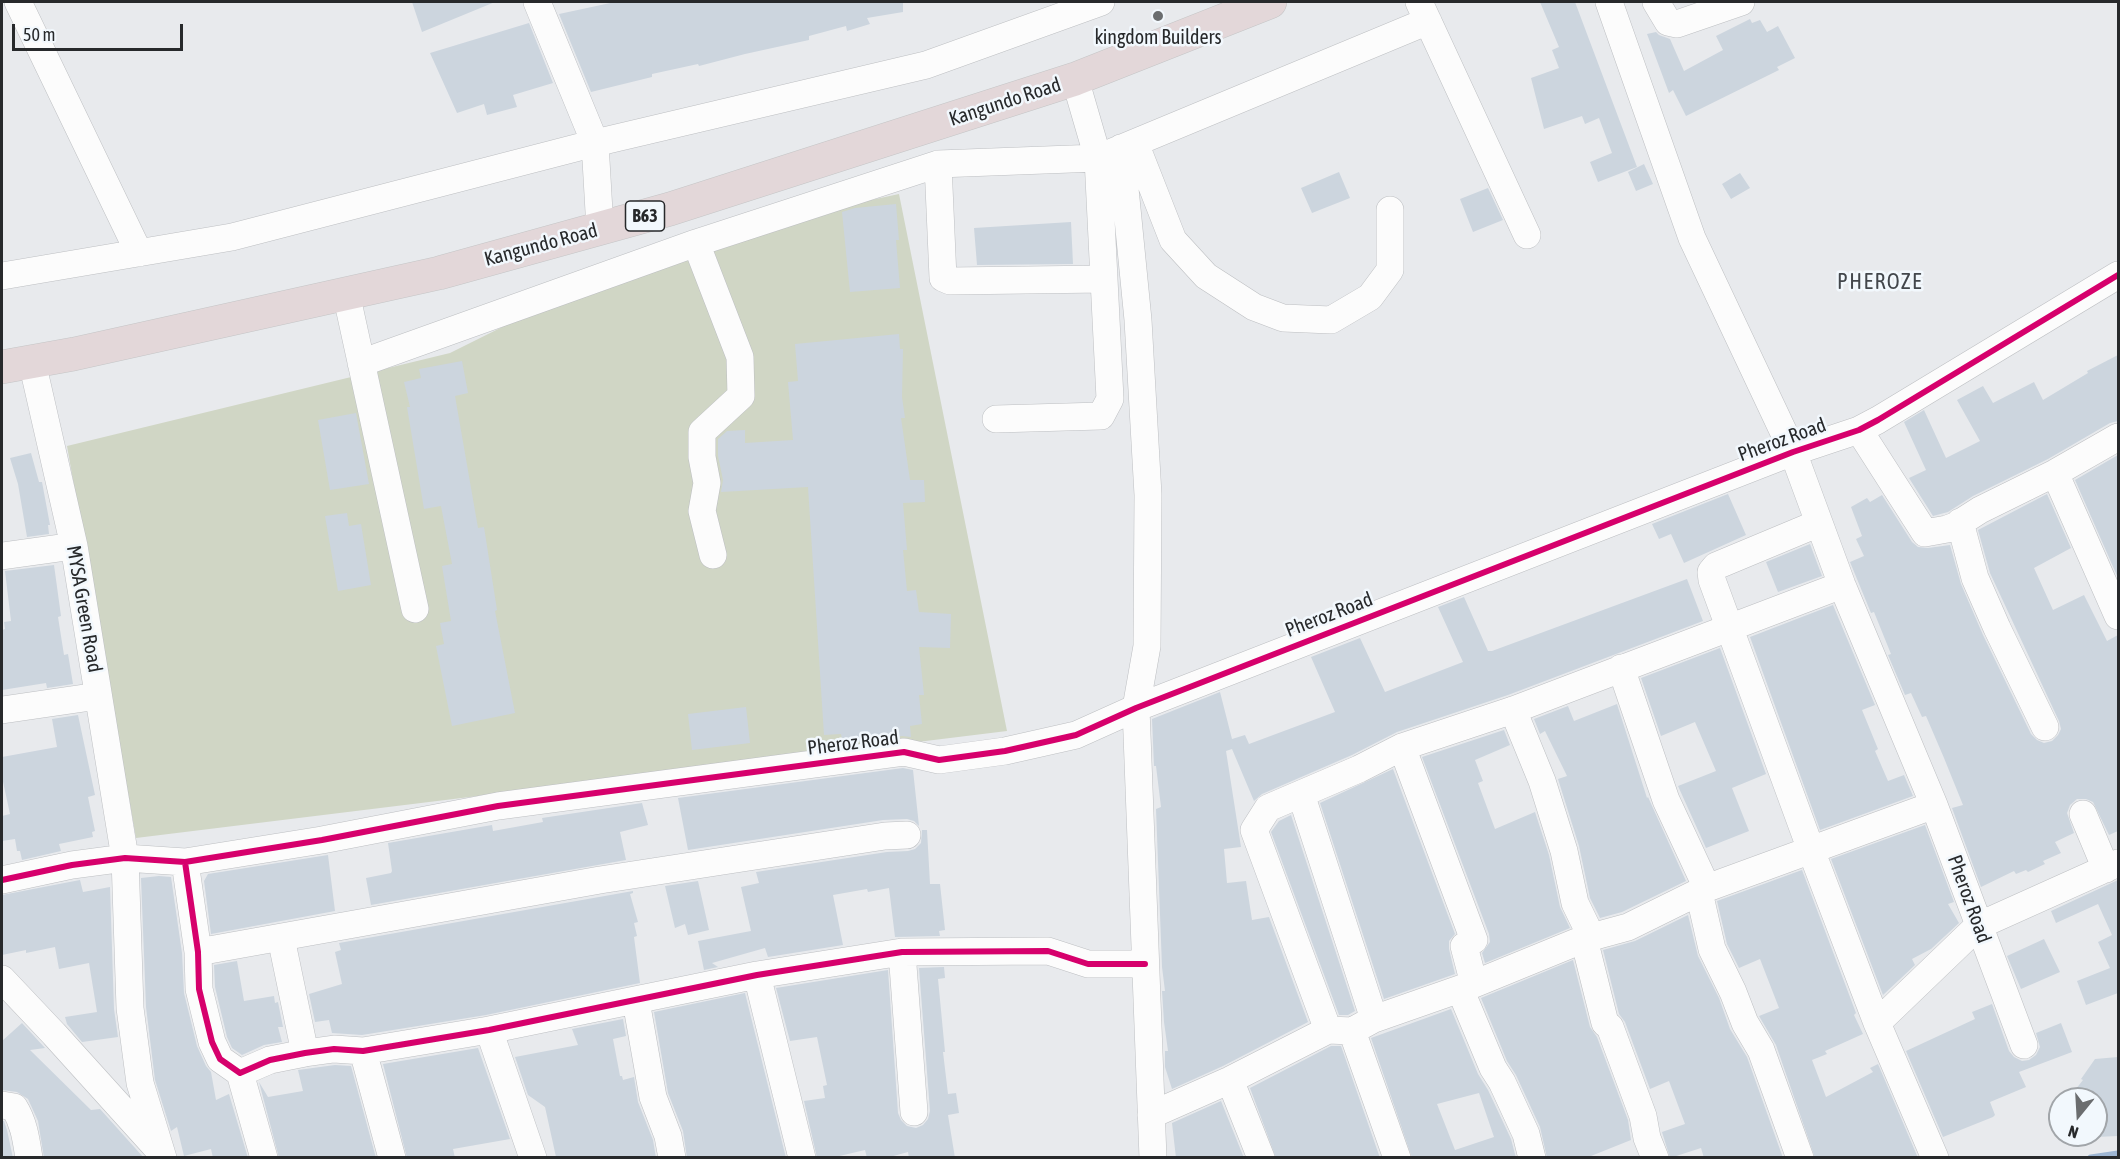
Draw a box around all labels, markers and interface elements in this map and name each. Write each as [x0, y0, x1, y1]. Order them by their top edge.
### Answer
marker: kingdom Builders [1151, 9, 1165, 23]
scale bar [15, 12, 186, 50]
text: 50 m [23, 24, 55, 45]
place label: kingdom Builders [1094, 26, 1222, 50]
street label: Kangundo Road [946, 73, 1064, 131]
road number: B63 [626, 201, 664, 231]
street label: Kangundo Road [482, 218, 600, 272]
district label: PHEROZE [1837, 269, 1923, 295]
street label: Pheroz Road [1735, 413, 1829, 467]
street label: MYSA Green Road [61, 544, 107, 674]
street label: Pheroz Road [1282, 587, 1376, 643]
street label: Pheroz Road [806, 725, 900, 761]
street label: Pheroz Road [1942, 852, 1996, 946]
north arrow [2048, 1087, 2108, 1147]
text: N [2066, 1122, 2080, 1142]

